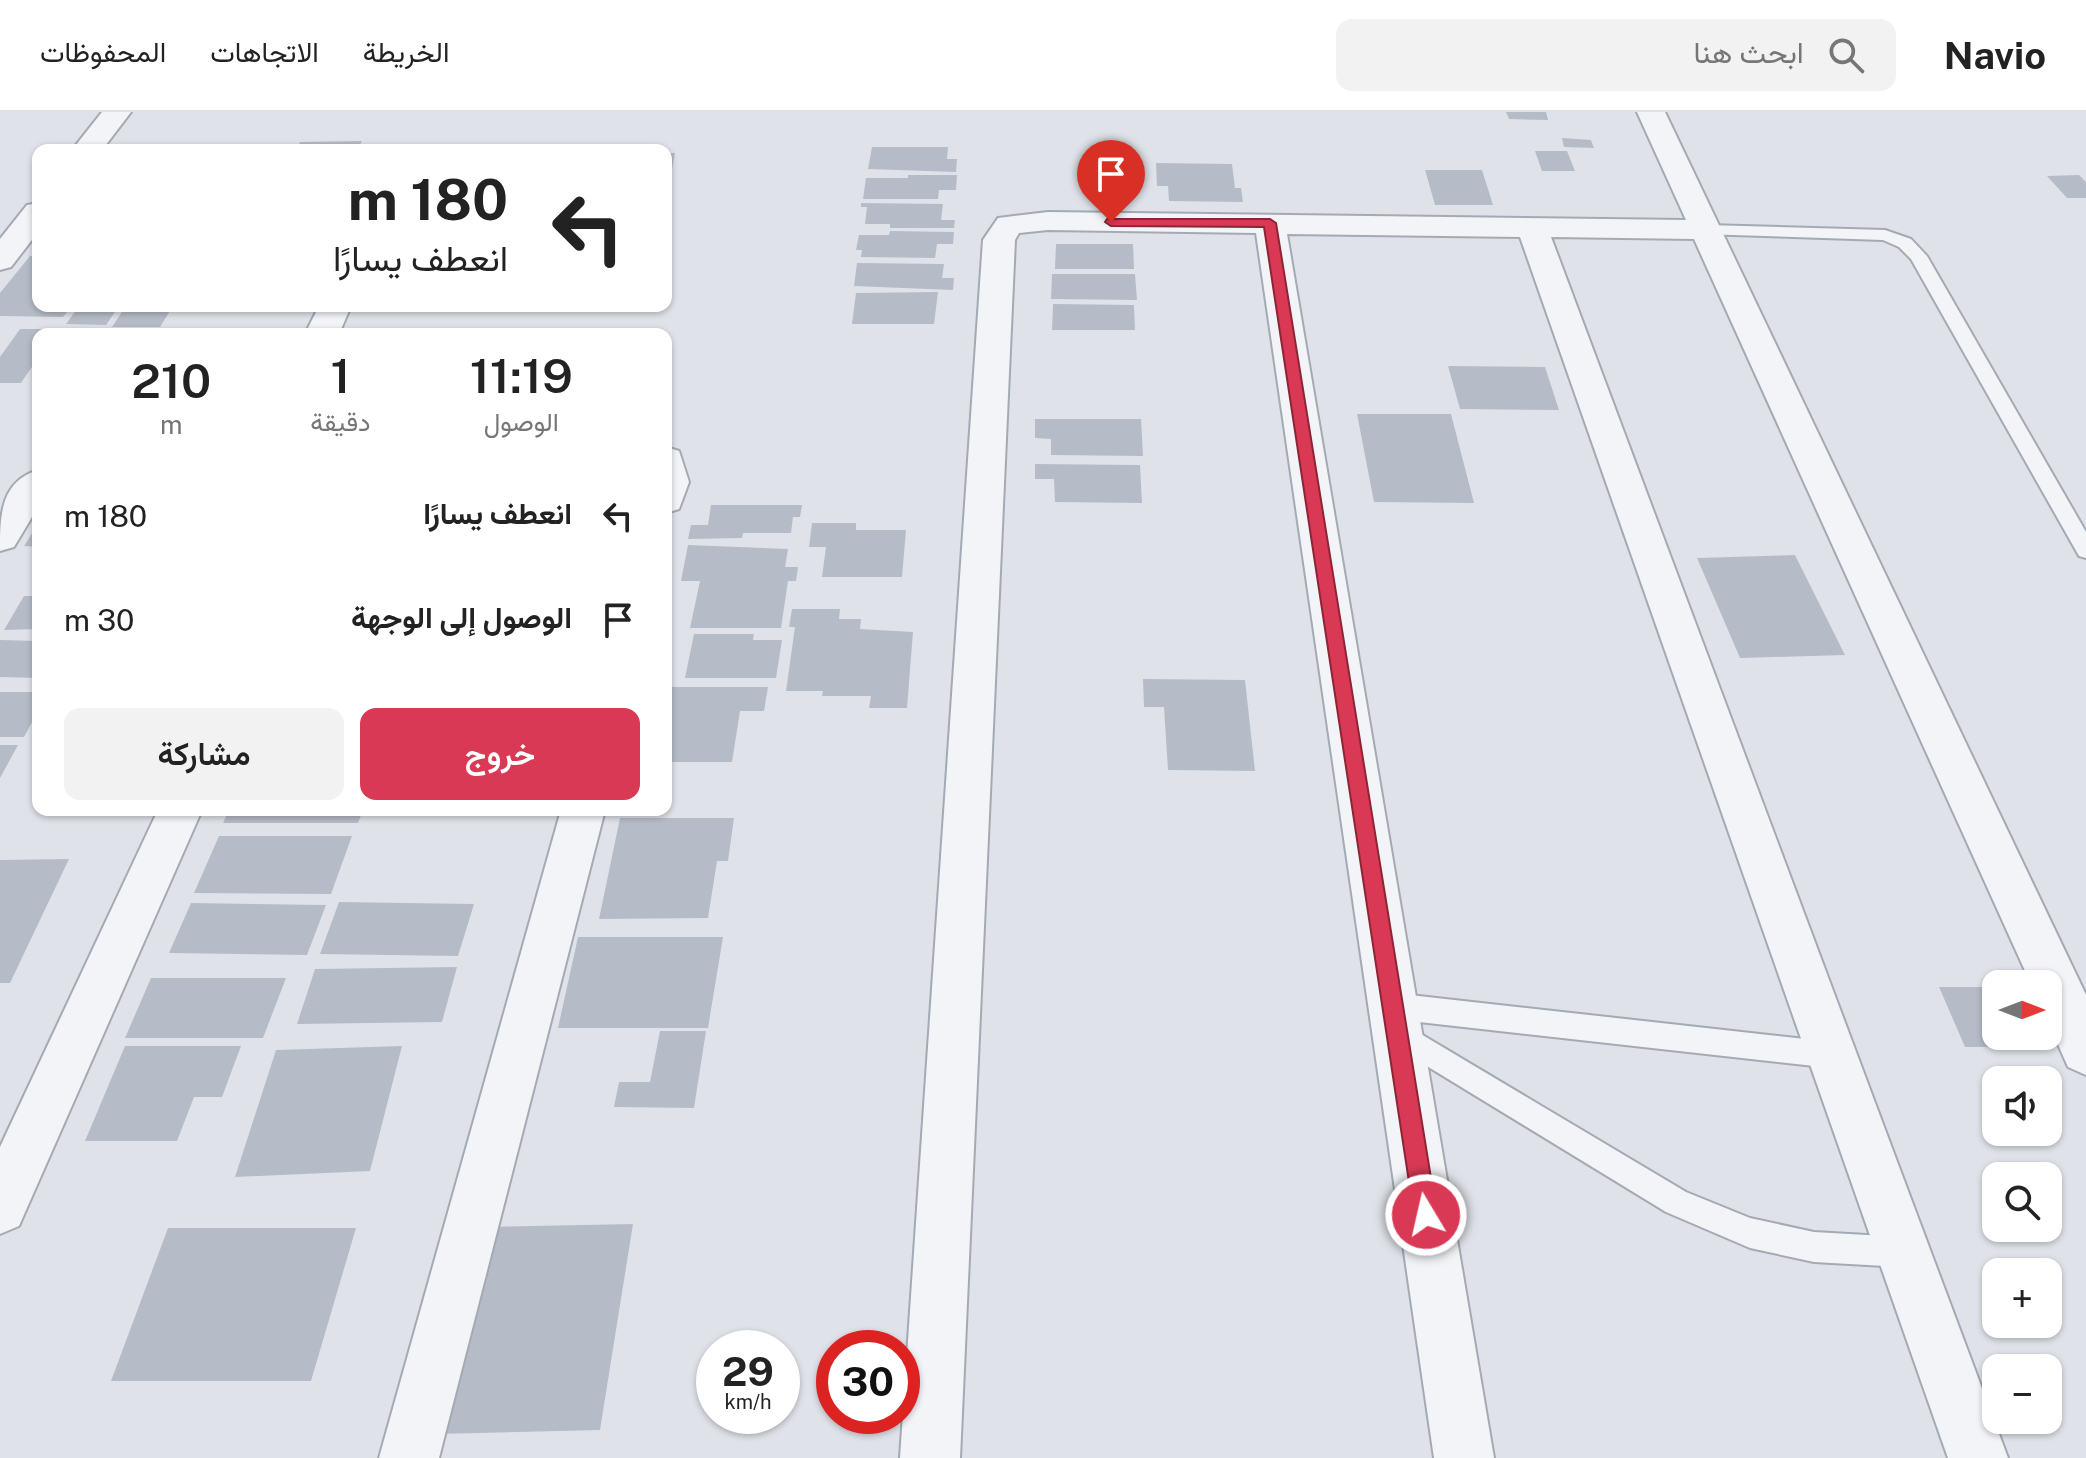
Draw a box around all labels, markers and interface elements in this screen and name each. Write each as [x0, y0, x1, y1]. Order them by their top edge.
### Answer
search box [1336, 19, 1896, 91]
icon: search [1824, 33, 1868, 77]
text: Navio [1944, 33, 2046, 78]
text: ابحث هنا [1693, 34, 1804, 70]
text: المحفوظات [40, 35, 166, 68]
text: الاتجاهات [210, 35, 319, 68]
text: الخريطة [363, 35, 449, 68]
pin [1077, 140, 1145, 222]
icon: arrive [1089, 152, 1133, 196]
text: 180 m [348, 167, 508, 233]
icon: left [536, 176, 640, 280]
text: انعطف يسارًا [333, 237, 508, 279]
text: 1 [330, 347, 350, 404]
text: 11:19 [470, 347, 573, 404]
text: 210 [131, 352, 211, 409]
text: دقيقة [310, 406, 371, 437]
text: الوصول [484, 406, 559, 437]
text: m [160, 409, 182, 440]
icon: left [596, 494, 640, 538]
text: انعطف يسارًا [423, 495, 572, 531]
text: 180 m [64, 498, 147, 534]
icon: arrive [596, 598, 640, 642]
text: الوصول إلى الوجهة [351, 599, 572, 635]
text: 30 m [64, 602, 134, 638]
button: مشاركة [64, 708, 344, 800]
button: خروج [360, 708, 640, 800]
north arrow [1982, 970, 2062, 1050]
map controls [1982, 970, 2062, 1434]
button: sound [1982, 1066, 2062, 1146]
button: search [1982, 1162, 2062, 1242]
position arrow [1384, 1173, 1468, 1257]
button: + [1982, 1258, 2062, 1338]
speed limit sign: 30 [816, 1330, 920, 1434]
text: 29 [722, 1348, 774, 1395]
button: − [1982, 1354, 2062, 1434]
text: km/h [724, 1390, 772, 1414]

